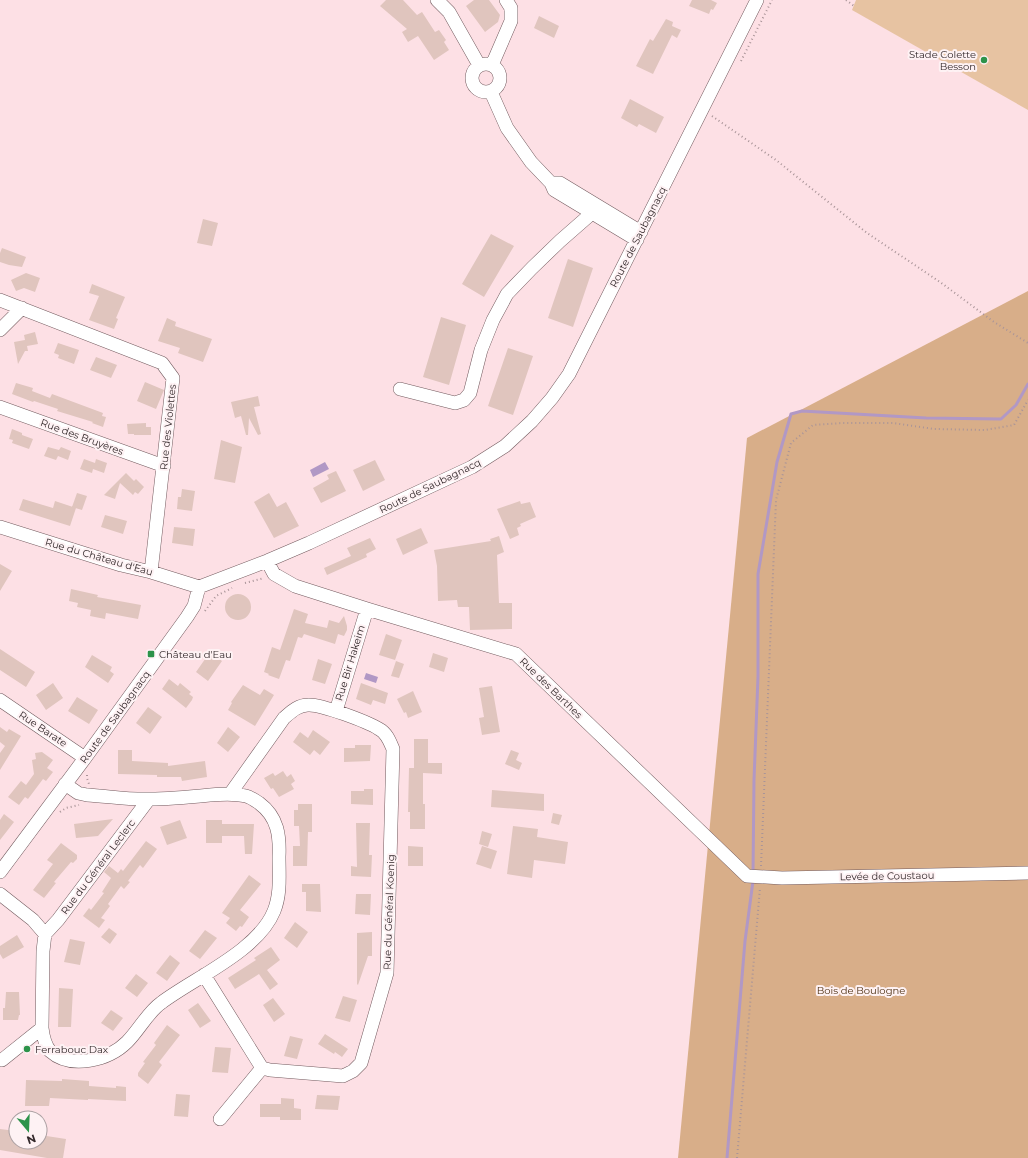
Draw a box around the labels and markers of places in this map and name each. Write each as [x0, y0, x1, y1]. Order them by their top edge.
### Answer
place label: Stade Colette Besson [909, 48, 976, 73]
marker: Stade Colette Besson [979, 55, 989, 65]
place label: Château d'Eau [159, 648, 232, 661]
marker: Château d'Eau [146, 649, 156, 659]
place label: Ferrabouc Dax [35, 1043, 109, 1056]
marker: Ferrabouc Dax [22, 1044, 32, 1054]

